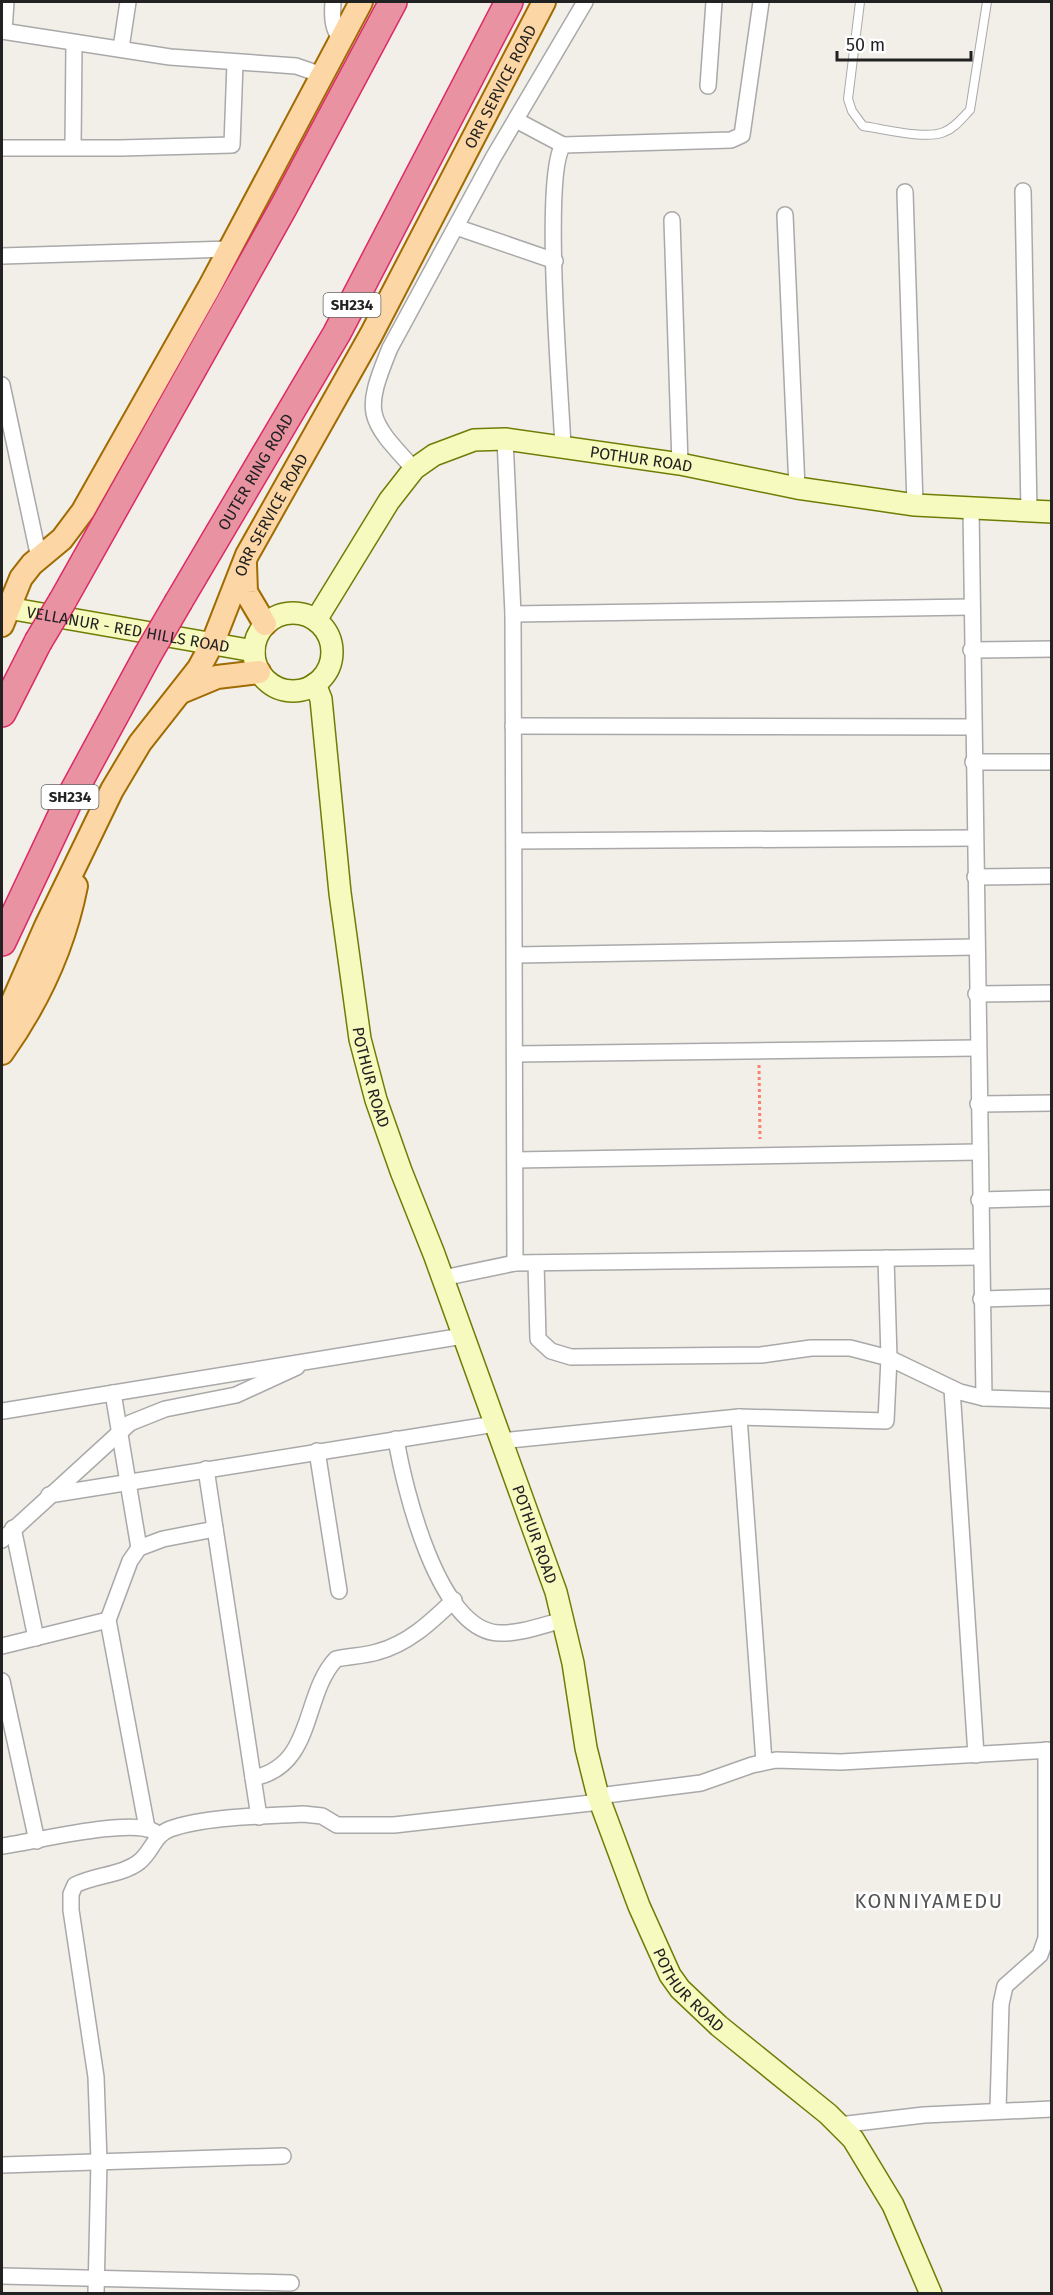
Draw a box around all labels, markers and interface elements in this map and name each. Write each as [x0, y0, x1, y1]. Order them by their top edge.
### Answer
street label: ORR SERVICE ROAD [461, 22, 541, 152]
scale bar [837, 24, 970, 62]
text: 50 m [846, 34, 885, 56]
road number: SH234 [324, 293, 380, 317]
street label: OUTER RING ROAD [214, 410, 297, 534]
street label: POTHUR ROAD [589, 442, 694, 476]
street label: ORR SERVICE ROAD [231, 450, 312, 579]
street label: VELLANUR - RED HILLS ROAD [25, 602, 231, 657]
road number: SH234 [42, 785, 98, 809]
street label: POTHUR ROAD [348, 1026, 394, 1130]
street label: POTHUR ROAD [508, 1482, 561, 1586]
district label: KONNIYAMEDU [855, 1889, 1003, 1913]
street label: POTHUR ROAD [649, 1945, 728, 2036]

